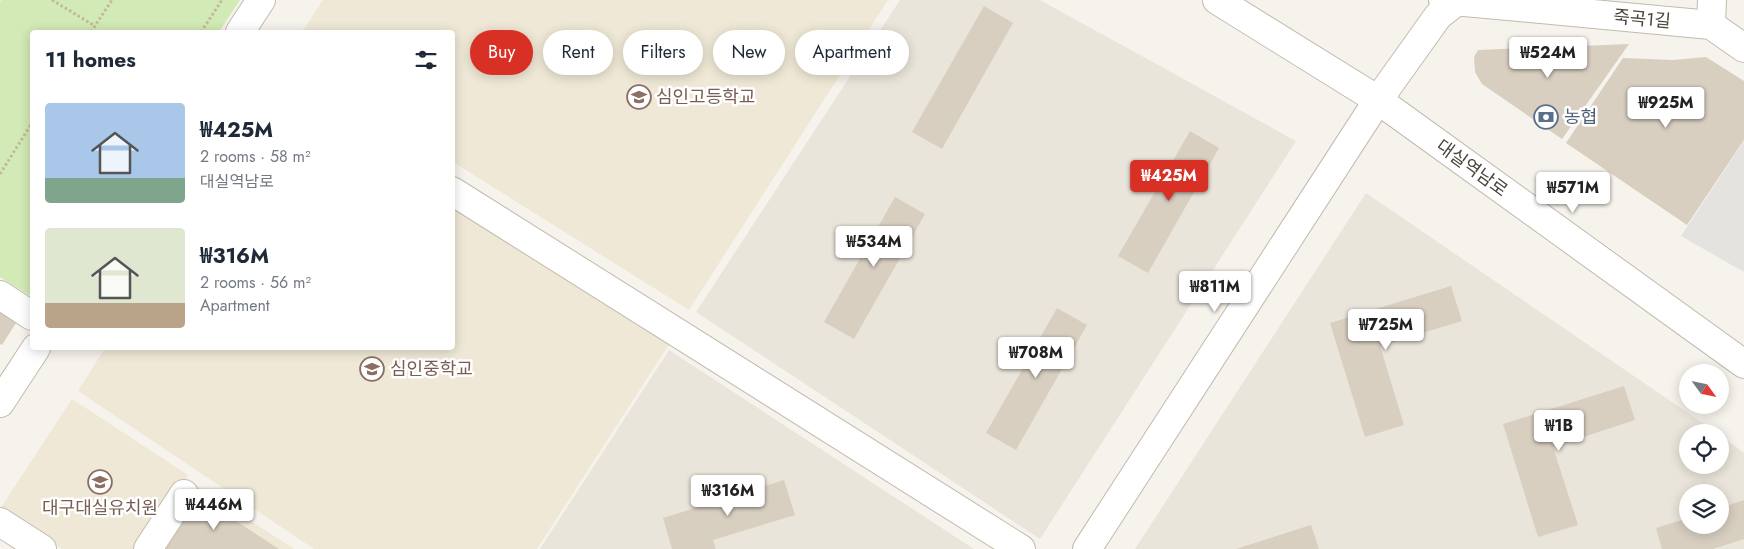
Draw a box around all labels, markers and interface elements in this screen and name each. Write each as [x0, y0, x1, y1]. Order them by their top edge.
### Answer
street label: 죽곡1길 [1612, 4, 1672, 34]
chip: Buy [470, 30, 533, 75]
chip: Rent [543, 30, 613, 75]
chip: Filters [623, 30, 703, 75]
chip: New [713, 30, 785, 75]
chip: Apartment [795, 30, 909, 75]
pin: ₩524M [1513, 36, 1583, 79]
text: ₩524M [1520, 41, 1576, 64]
text: 11 homes [45, 45, 136, 75]
icon: filters [412, 46, 440, 74]
school or university icon: 심인고등학교 [626, 84, 652, 110]
place label: 심인고등학교 [656, 84, 755, 110]
pin: ₩925M [1631, 86, 1701, 129]
text: ₩925M [1638, 91, 1694, 114]
bank icon: 농협 [1533, 104, 1559, 130]
place label: 농협 [1564, 104, 1597, 130]
text: ₩425M [200, 115, 273, 145]
icon: home [85, 123, 145, 183]
street label: 대실역남로 [1431, 133, 1513, 203]
text: 2 rooms · 58 m² [200, 145, 311, 168]
pin: ₩425M [1134, 160, 1204, 202]
text: ₩425M [1141, 164, 1197, 187]
text: 대실역남로 [200, 170, 274, 193]
pin: ₩571M [1538, 172, 1608, 214]
text: ₩571M [1547, 176, 1599, 199]
pin: ₩534M [839, 226, 909, 268]
text: ₩534M [846, 230, 902, 253]
text: ₩316M [200, 241, 269, 271]
icon: home [85, 248, 145, 308]
pin: ₩811M [1180, 270, 1250, 313]
text: 2 rooms · 56 m² [200, 271, 311, 294]
text: ₩811M [1190, 275, 1240, 298]
text: Apartment [200, 294, 270, 317]
pin: ₩725M [1351, 308, 1421, 351]
text: ₩725M [1359, 313, 1413, 336]
pin: ₩708M [1001, 336, 1071, 379]
text: ₩708M [1009, 341, 1063, 364]
school or university icon: 심인중학교 [359, 356, 385, 382]
place label: 심인중학교 [390, 356, 473, 382]
north arrow [1679, 364, 1729, 414]
map controls [1679, 364, 1729, 534]
pin: ₩1B [1535, 410, 1583, 452]
text: ₩1B [1545, 414, 1573, 437]
button: locate [1679, 424, 1729, 474]
school or university icon: 대구대실유치원 [87, 469, 113, 495]
pin: ₩316M [693, 474, 763, 517]
text: ₩316M [702, 479, 754, 502]
button: layers [1679, 484, 1729, 534]
pin: ₩446M [179, 488, 249, 531]
text: ₩446M [186, 493, 242, 516]
place label: 대구대실유치원 [42, 495, 158, 521]

